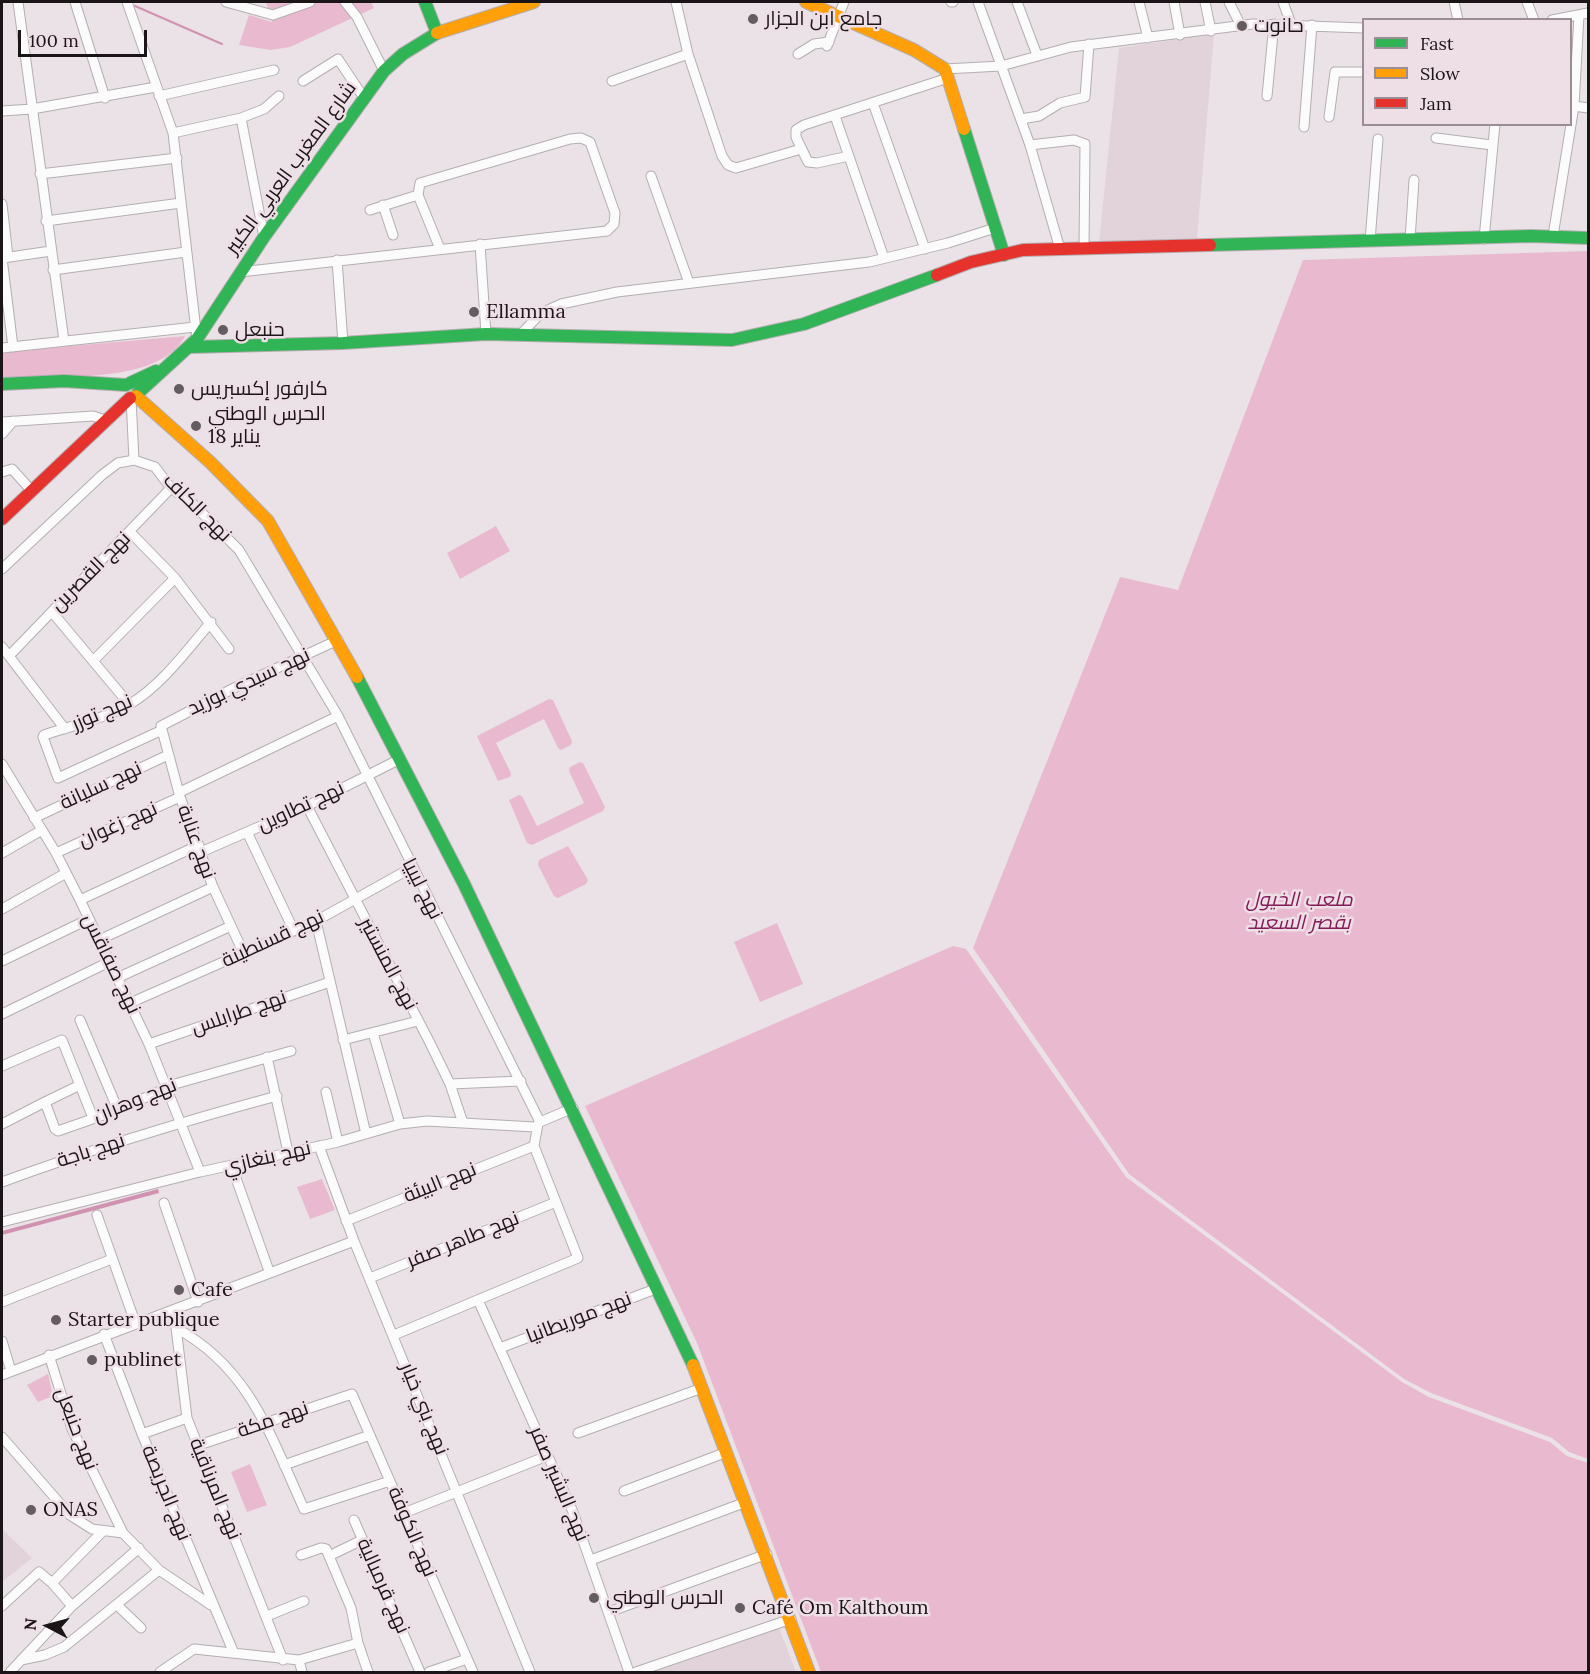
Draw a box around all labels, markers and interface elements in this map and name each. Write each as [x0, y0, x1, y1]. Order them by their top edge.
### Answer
place label: جامع ابن الجزار [765, 7, 882, 31]
marker: جامع ابن الجزار [746, 12, 760, 26]
place label: حانوت [1254, 14, 1304, 38]
scale bar [21, 18, 150, 56]
legend [1362, 18, 1572, 126]
marker: حانوت [1235, 19, 1249, 33]
text: 100 m [29, 29, 79, 52]
text: Fast [1420, 32, 1454, 55]
text: Slow [1420, 62, 1460, 85]
street label: شارع المغرب العربي الكبير [220, 77, 362, 259]
text: Jam [1420, 92, 1452, 115]
place label: Ellamma [486, 300, 566, 324]
marker: Ellamma [467, 305, 481, 319]
place label: حنبعل [235, 318, 285, 342]
marker: حنبعل [216, 323, 230, 337]
place label: كارفور إكسبريس [191, 377, 328, 401]
marker: كارفور إكسبريس [172, 382, 186, 396]
place label: الحرس الوطني 18 يناير [208, 402, 326, 449]
marker: الحرس الوطني 18 يناير [189, 419, 203, 433]
street label: نهج الكاف [158, 469, 236, 547]
street label: نهج القصرين [46, 527, 136, 617]
street label: نهج سيدي بوزيد [184, 643, 314, 721]
street label: نهج توزر [68, 689, 136, 737]
street label: نهج سليانة [56, 757, 146, 815]
street label: نهج تطاوين [254, 777, 348, 837]
street label: نهج زغوان [75, 797, 161, 853]
street label: نهج عنابة [172, 802, 220, 882]
street label: نهج ليبيا [396, 854, 448, 924]
park label: ملعب الخيول بقصر السعيد [1246, 888, 1352, 935]
street label: نهج قسنطينة [218, 905, 328, 973]
street label: نهج صفاقس [76, 910, 146, 1018]
street label: نهج المنستير [354, 914, 422, 1014]
street label: نهج طرابلس [188, 986, 290, 1040]
street label: نهج وهران [90, 1073, 180, 1129]
street label: نهج باجة [54, 1129, 128, 1173]
street label: نهج بنغازي [221, 1136, 313, 1180]
street label: نهج البيئة [400, 1158, 480, 1208]
street label: نهج طاهر صفر [403, 1206, 523, 1274]
place label: Cafe [191, 1278, 233, 1302]
marker: Cafe [172, 1283, 186, 1297]
street label: نهج موريطانيا [523, 1287, 635, 1349]
place label: Starter publique [68, 1308, 219, 1332]
marker: Starter publique [49, 1313, 63, 1327]
place label: publinet [104, 1348, 181, 1372]
marker: publinet [85, 1353, 99, 1367]
street label: نهج بني خيار [395, 1359, 453, 1459]
street label: نهج حنبعل [49, 1385, 103, 1473]
street label: نهج مكة [234, 1397, 312, 1443]
street label: نهج البشير صفر [524, 1423, 594, 1545]
street label: نهج المرناقية [184, 1435, 246, 1543]
street label: نهج الجريصة [136, 1442, 196, 1544]
street label: نهج الكوفة [382, 1483, 442, 1581]
place label: ONAS [43, 1498, 98, 1522]
marker: ONAS [24, 1503, 38, 1517]
street label: نهج قرمبالية [351, 1535, 415, 1637]
place label: الحرس الوطني [606, 1586, 724, 1610]
marker: الحرس الوطني [587, 1591, 601, 1605]
north arrow [18, 1596, 78, 1656]
place label: Café Om Kalthoum [752, 1596, 929, 1620]
marker: Café Om Kalthoum [733, 1601, 747, 1615]
text: N [20, 1617, 41, 1631]

